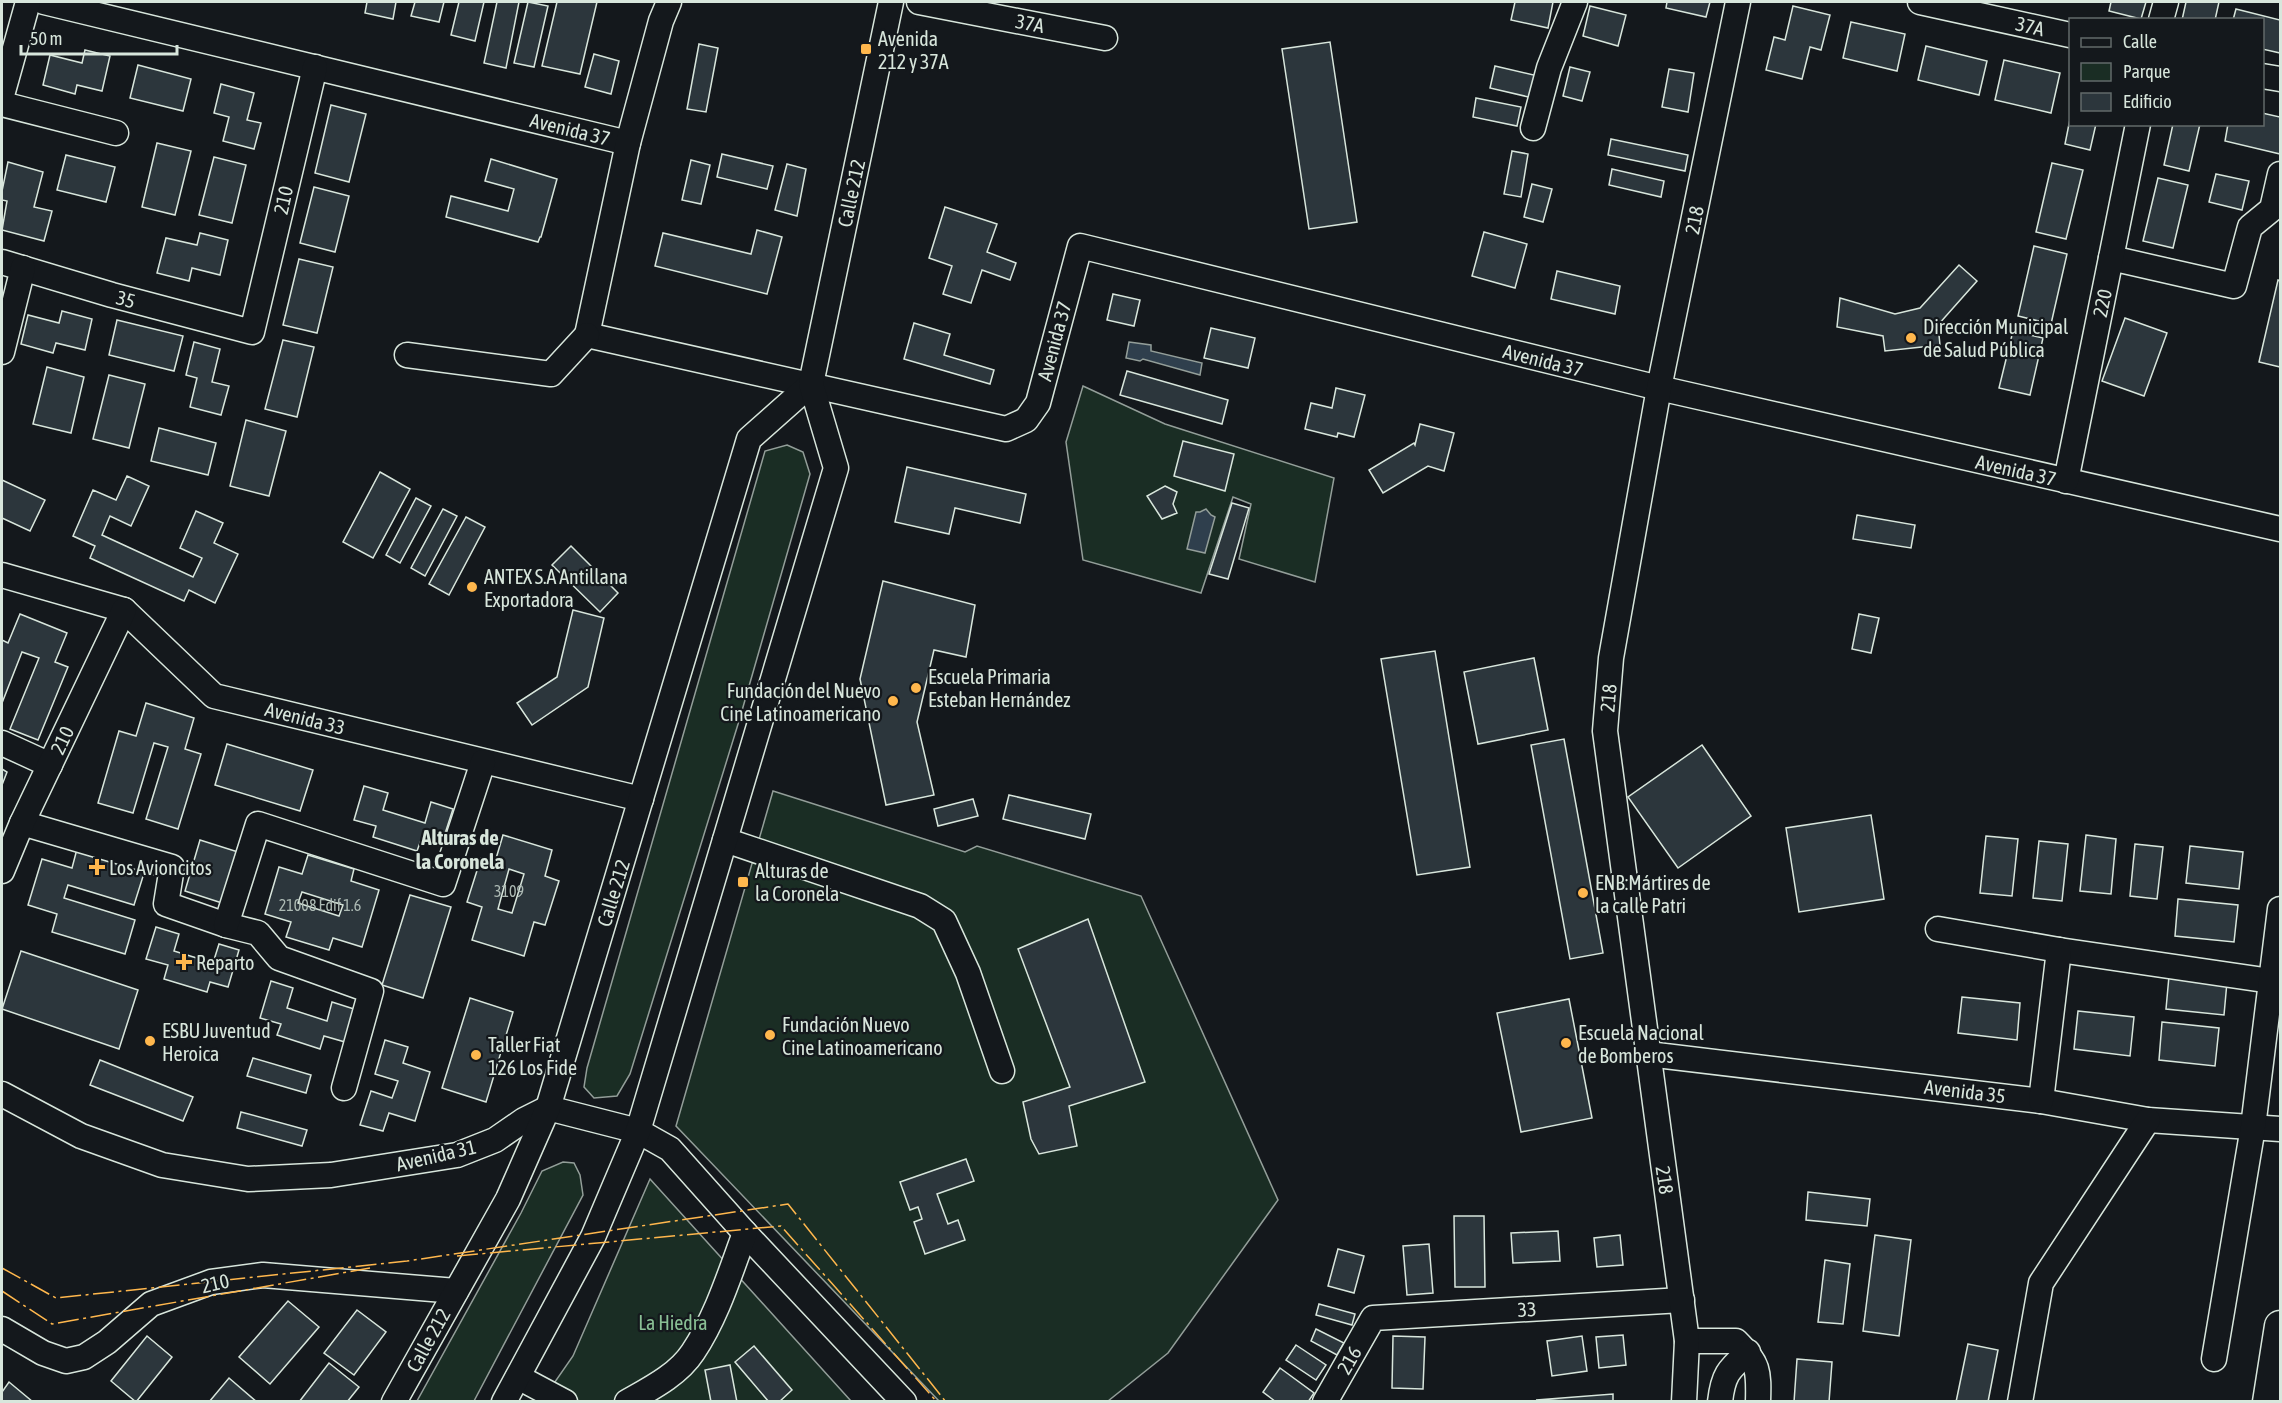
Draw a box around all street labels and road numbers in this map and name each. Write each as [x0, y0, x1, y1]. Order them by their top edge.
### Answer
street label: 37A [1014, 9, 1046, 37]
street label: 37A [2013, 12, 2047, 40]
street label: Avenida 37 [528, 108, 612, 150]
street label: Calle 212 [833, 157, 869, 229]
street label: 210 [269, 184, 297, 216]
street label: 218 [1680, 204, 1708, 236]
street label: 35 [114, 285, 138, 313]
street label: 220 [2088, 287, 2116, 319]
street label: Avenida 37 [1032, 299, 1076, 383]
street label: Avenida 37 [1501, 339, 1585, 381]
street label: Avenida 37 [1974, 450, 2058, 490]
street label: 218 [1595, 683, 1621, 713]
street label: Avenida 33 [263, 697, 347, 739]
street label: 210 [46, 722, 78, 758]
street label: Calle 212 [592, 857, 634, 929]
street label: Avenida 35 [1923, 1075, 2007, 1107]
street label: Avenida 31 [394, 1135, 478, 1175]
street label: 218 [1652, 1164, 1678, 1196]
street label: 210 [199, 1269, 231, 1297]
street label: 33 [1517, 1297, 1537, 1321]
street label: Calle 212 [401, 1304, 455, 1376]
street label: 216 [1332, 1342, 1366, 1378]

